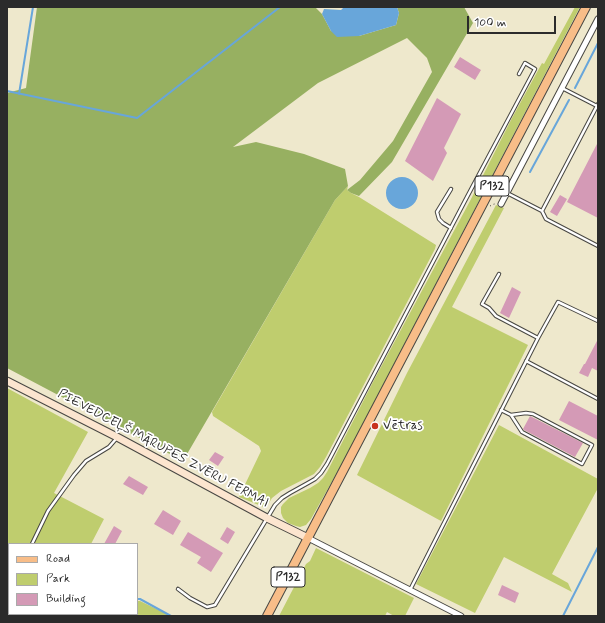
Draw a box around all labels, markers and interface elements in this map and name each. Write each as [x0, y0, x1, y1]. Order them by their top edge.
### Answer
scale bar [469, 8, 558, 34]
text: 100 m [474, 15, 506, 31]
road number: P132 [475, 176, 509, 196]
street label: PIEVEDCEĻŠ MĀRUPES ZVĒRU FERMAI [55, 387, 271, 511]
place label: Vētras [383, 418, 423, 434]
marker: Vētras [370, 421, 380, 431]
legend [8, 543, 138, 615]
text: Road [46, 551, 70, 567]
road number: P132 [271, 567, 305, 587]
text: Park [46, 571, 70, 587]
text: Building [46, 591, 86, 607]

